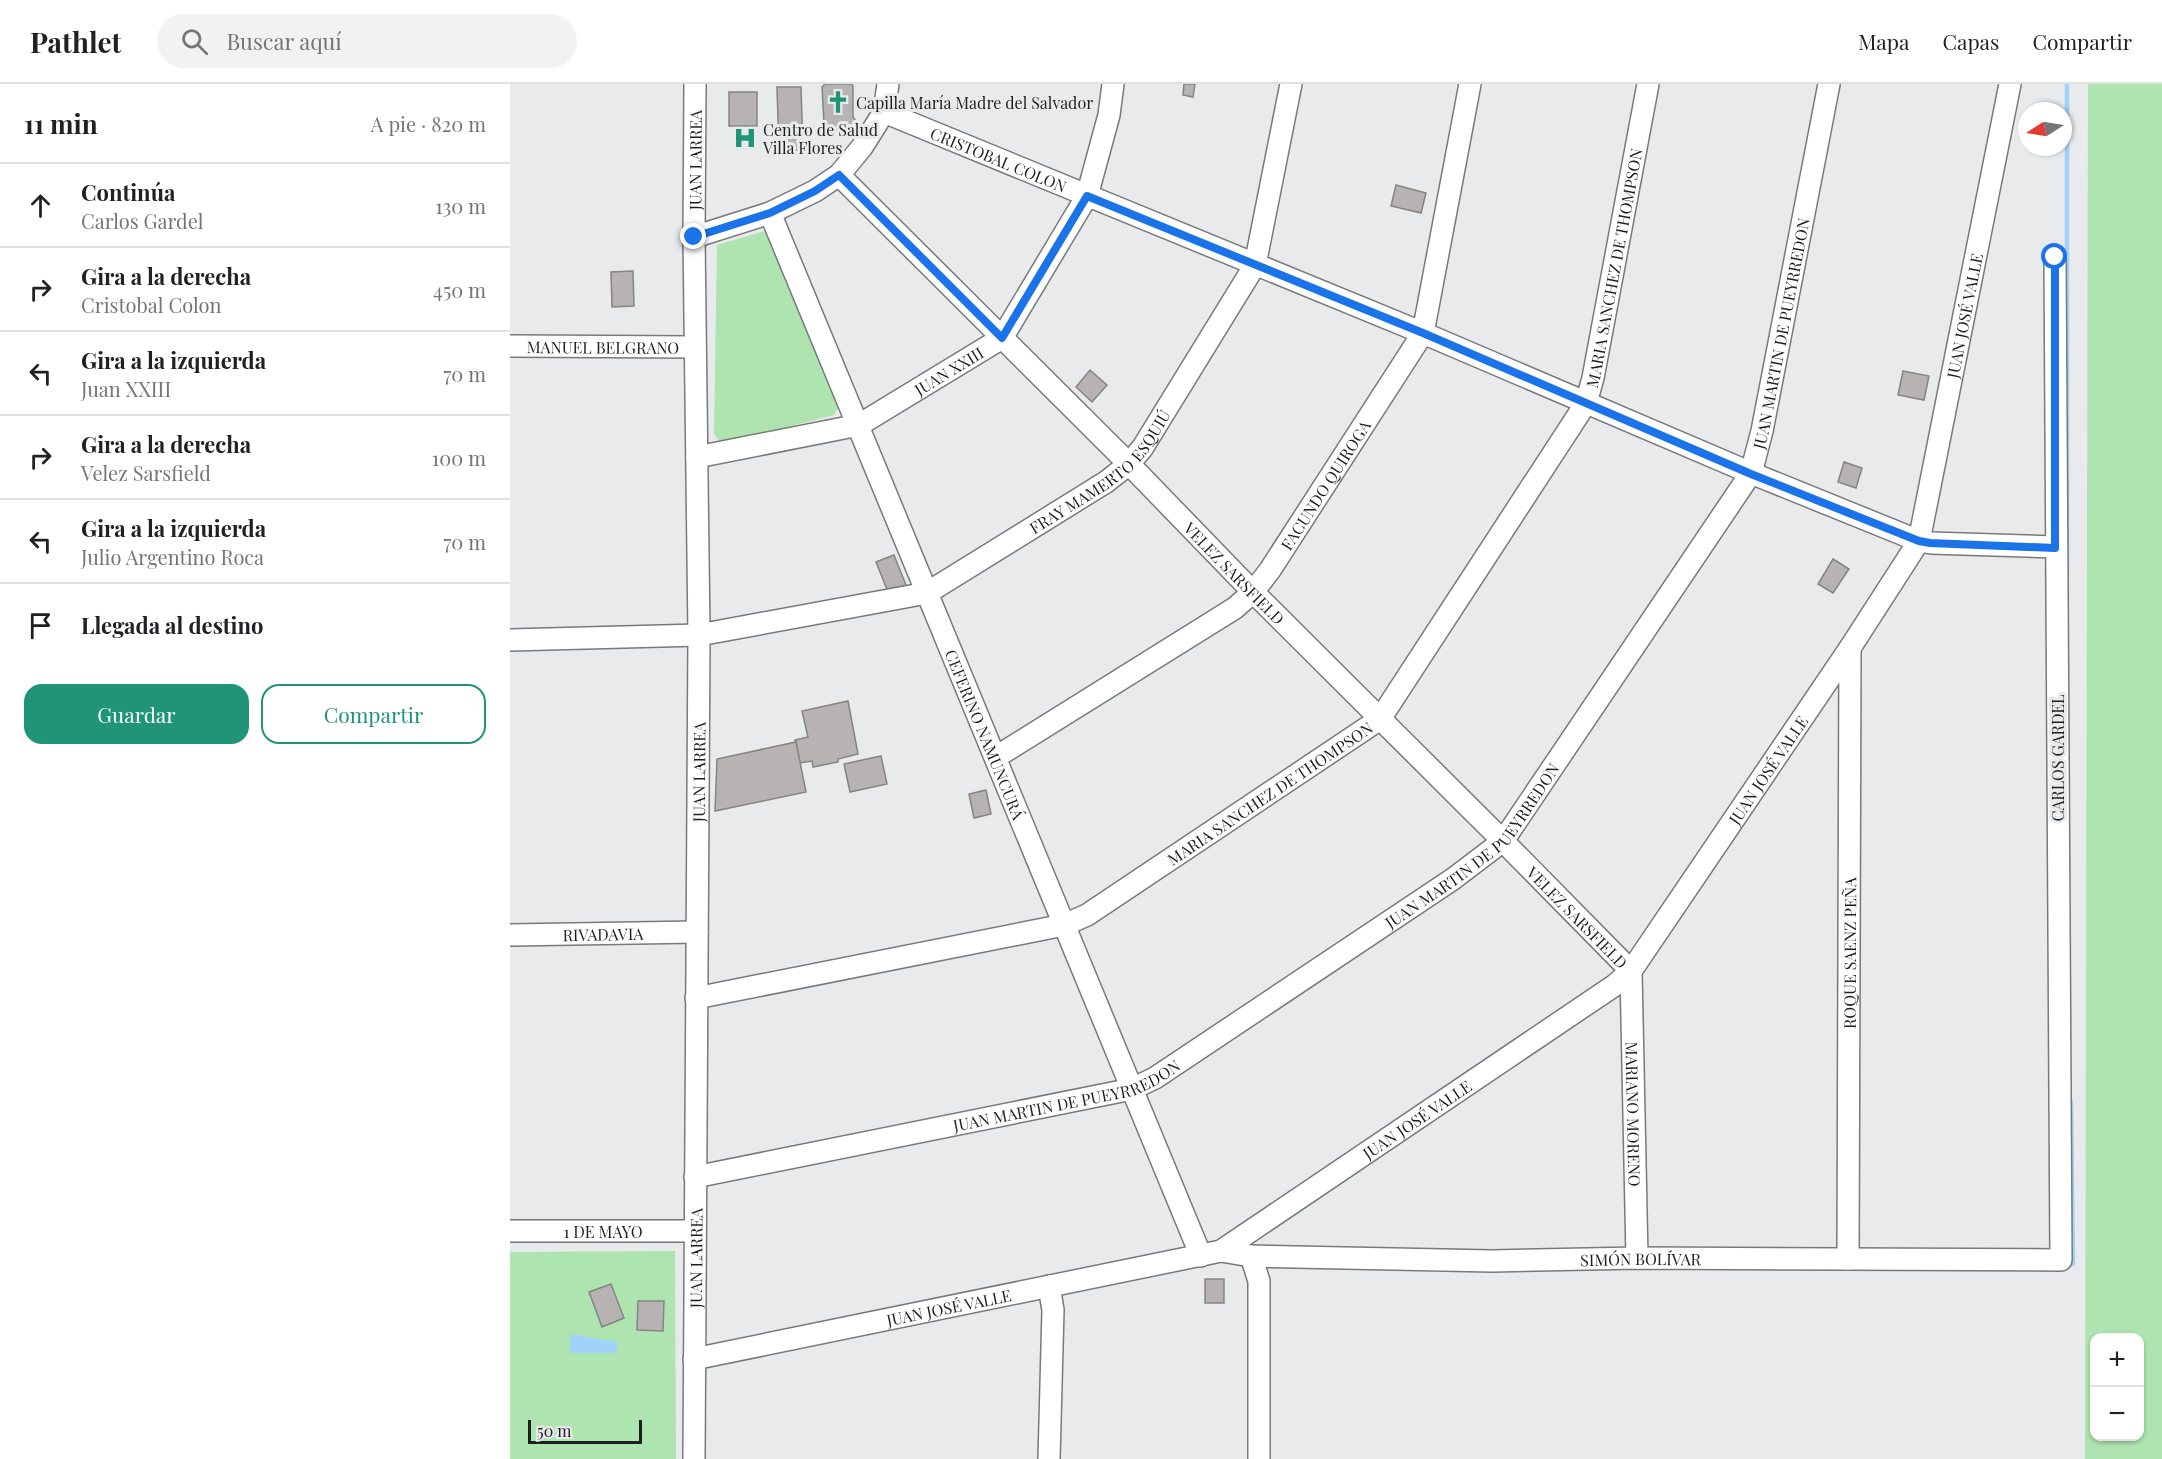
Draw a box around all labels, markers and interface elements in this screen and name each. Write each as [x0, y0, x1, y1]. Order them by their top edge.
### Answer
search box [157, 14, 577, 68]
text: Pathlet [30, 23, 121, 60]
icon: search [178, 25, 211, 58]
text: Buscar aquí [226, 26, 342, 56]
text: Mapa [1858, 27, 1910, 55]
text: Capas [1943, 27, 1999, 55]
text: Compartir [2032, 27, 2132, 55]
church icon: Capilla María Madre del Salvador [825, 89, 851, 115]
place label: Capilla María Madre del Salvador [856, 92, 1093, 113]
north arrow [2018, 102, 2072, 156]
text: 11 min [24, 106, 98, 141]
street label: JUAN LARREA [684, 109, 705, 211]
text: A pie · 820 m [371, 110, 486, 137]
place label: Centro de Salud Villa Flores [762, 119, 878, 158]
street label: CRISTOBAL COLON [927, 122, 1070, 196]
hospital icon: Centro de Salud Villa Flores [732, 125, 758, 151]
street label: MARIA SANCHEZ DE THOMPSON [1580, 147, 1646, 390]
text: Continúa [81, 177, 175, 207]
icon: ahead [24, 189, 57, 222]
text: 130 m [435, 192, 486, 219]
text: Carlos Gardel [81, 207, 204, 234]
street label: JUAN MARTIN DE PUEYRREDON [1747, 216, 1813, 452]
route end [680, 223, 706, 249]
route start [2041, 243, 2067, 269]
street label: JUAN JOSÉ VALLE [1941, 251, 1987, 381]
text: Gira a la derecha [81, 261, 251, 291]
icon: right [24, 273, 57, 306]
text: 450 m [433, 276, 486, 303]
text: Cristobal Colon [81, 291, 221, 318]
street label: MANUEL BELGRANO [527, 336, 679, 357]
street label: JUAN XXIII [909, 341, 987, 400]
text: Gira a la izquierda [81, 345, 266, 375]
icon: left [24, 357, 57, 390]
text: 70 m [443, 360, 486, 387]
text: Juan XXIII [81, 375, 171, 402]
street label: FRAY MAMERTO ESQUIÚ [1025, 405, 1174, 538]
street label: FACUNDO QUIROGA [1275, 415, 1375, 554]
text: Gira a la derecha [81, 429, 251, 459]
icon: right [24, 441, 57, 474]
text: 100 m [432, 444, 486, 471]
text: Velez Sarsfield [81, 459, 211, 486]
text: Gira a la izquierda [81, 513, 266, 543]
street label: VELEZ SARSFIELD [1179, 516, 1289, 628]
icon: left [24, 525, 57, 558]
text: 70 m [443, 528, 486, 555]
text: Julio Argentino Roca [81, 543, 264, 570]
icon: arrive [24, 609, 57, 642]
text: Llegada al destino [81, 610, 263, 640]
street label: CEFERINO NAMUNCURÁ [941, 646, 1030, 823]
button: Guardar [24, 684, 249, 744]
button: Compartir [261, 684, 486, 744]
street label: CARLOS GARDEL [2047, 695, 2068, 821]
street label: JUAN JOSÉ VALLE [1723, 711, 1812, 829]
street label: MARIA SANCHEZ DE THOMPSON [1163, 717, 1376, 869]
street label: JUAN LARREA [687, 721, 709, 823]
street label: JUAN MARTIN DE PUEYRREDON [1380, 759, 1563, 933]
street label: VELEZ SARSFIELD [1522, 861, 1633, 972]
street label: ROQUE SAENZ PEÑA [1838, 876, 1860, 1029]
street label: RIVADAVIA [562, 922, 644, 945]
street label: MARIANO MORENO [1622, 1041, 1646, 1187]
street label: JUAN MARTIN DE PUEYRREDON [950, 1054, 1184, 1135]
street label: JUAN JOSÉ VALLE [1357, 1075, 1475, 1164]
street label: JUAN LARREA [684, 1207, 706, 1309]
street label: 1 DE MAYO [563, 1221, 643, 1242]
street label: SIMÓN BOLÍVAR [1580, 1247, 1702, 1270]
street label: JUAN JOSÉ VALLE [883, 1284, 1013, 1330]
map controls [2090, 1333, 2144, 1441]
button: + [2090, 1333, 2144, 1387]
button: − [2090, 1387, 2144, 1441]
scale bar [528, 1417, 642, 1444]
text: 50 m [537, 1420, 571, 1441]

